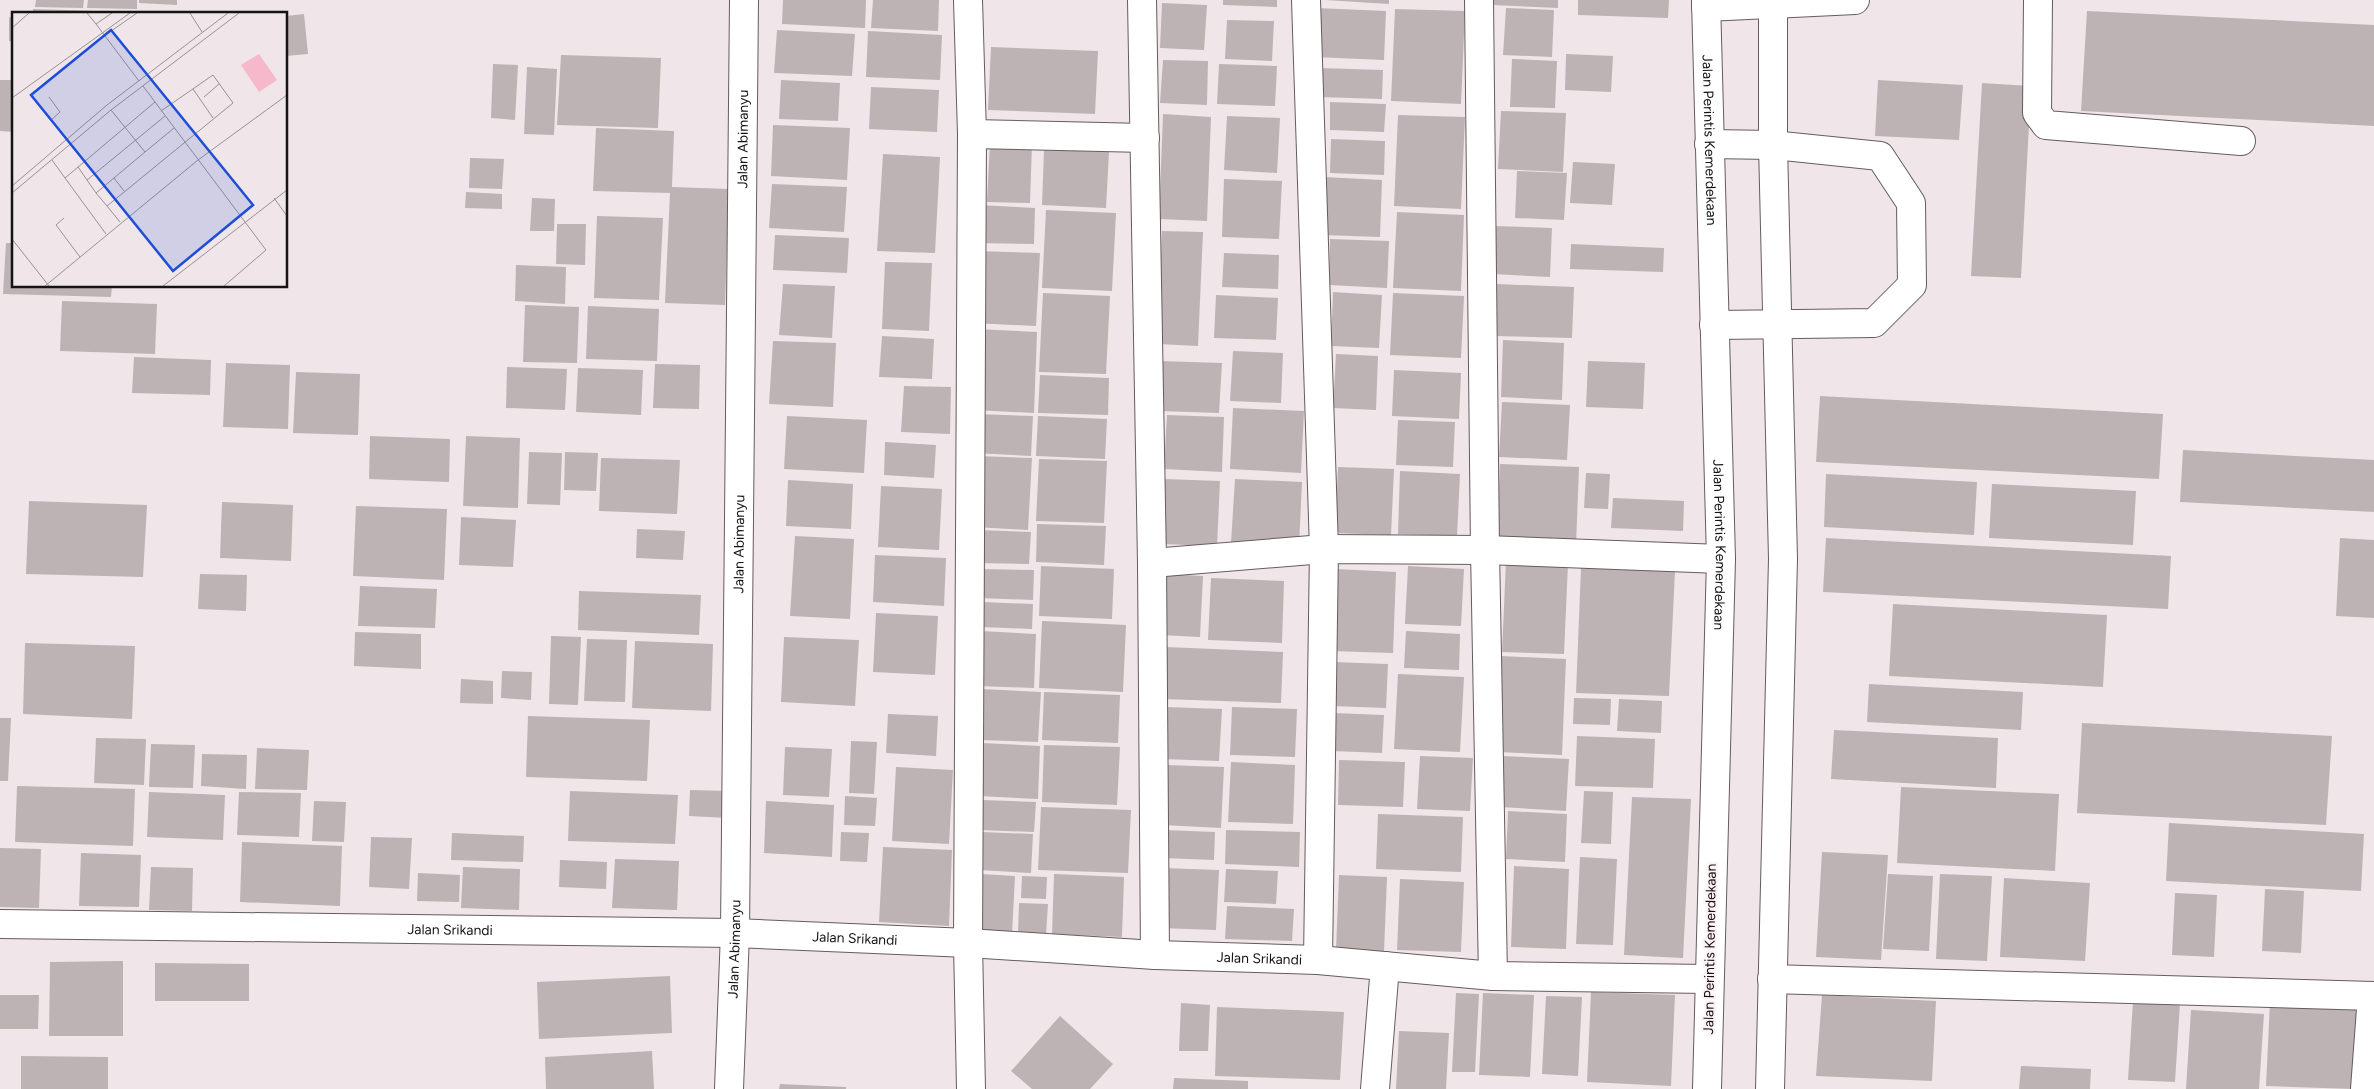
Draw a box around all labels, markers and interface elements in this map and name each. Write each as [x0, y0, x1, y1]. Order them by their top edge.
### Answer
inset map [12, 12, 288, 288]
street label: Jalan Perintis Kemerdekaan [1699, 54, 1721, 226]
street label: Jalan Abimanyu [734, 90, 752, 189]
street label: Jalan Perintis Kemerdekaan [1710, 459, 1730, 631]
street label: Jalan Abimanyu [730, 495, 748, 594]
street label: Jalan Perintis Kemerdekaan [1700, 863, 1720, 1034]
street label: Jalan Abimanyu [724, 900, 744, 999]
street label: Jalan Srikandi [407, 920, 493, 939]
street label: Jalan Srikandi [812, 928, 898, 948]
street label: Jalan Srikandi [1216, 948, 1302, 968]

